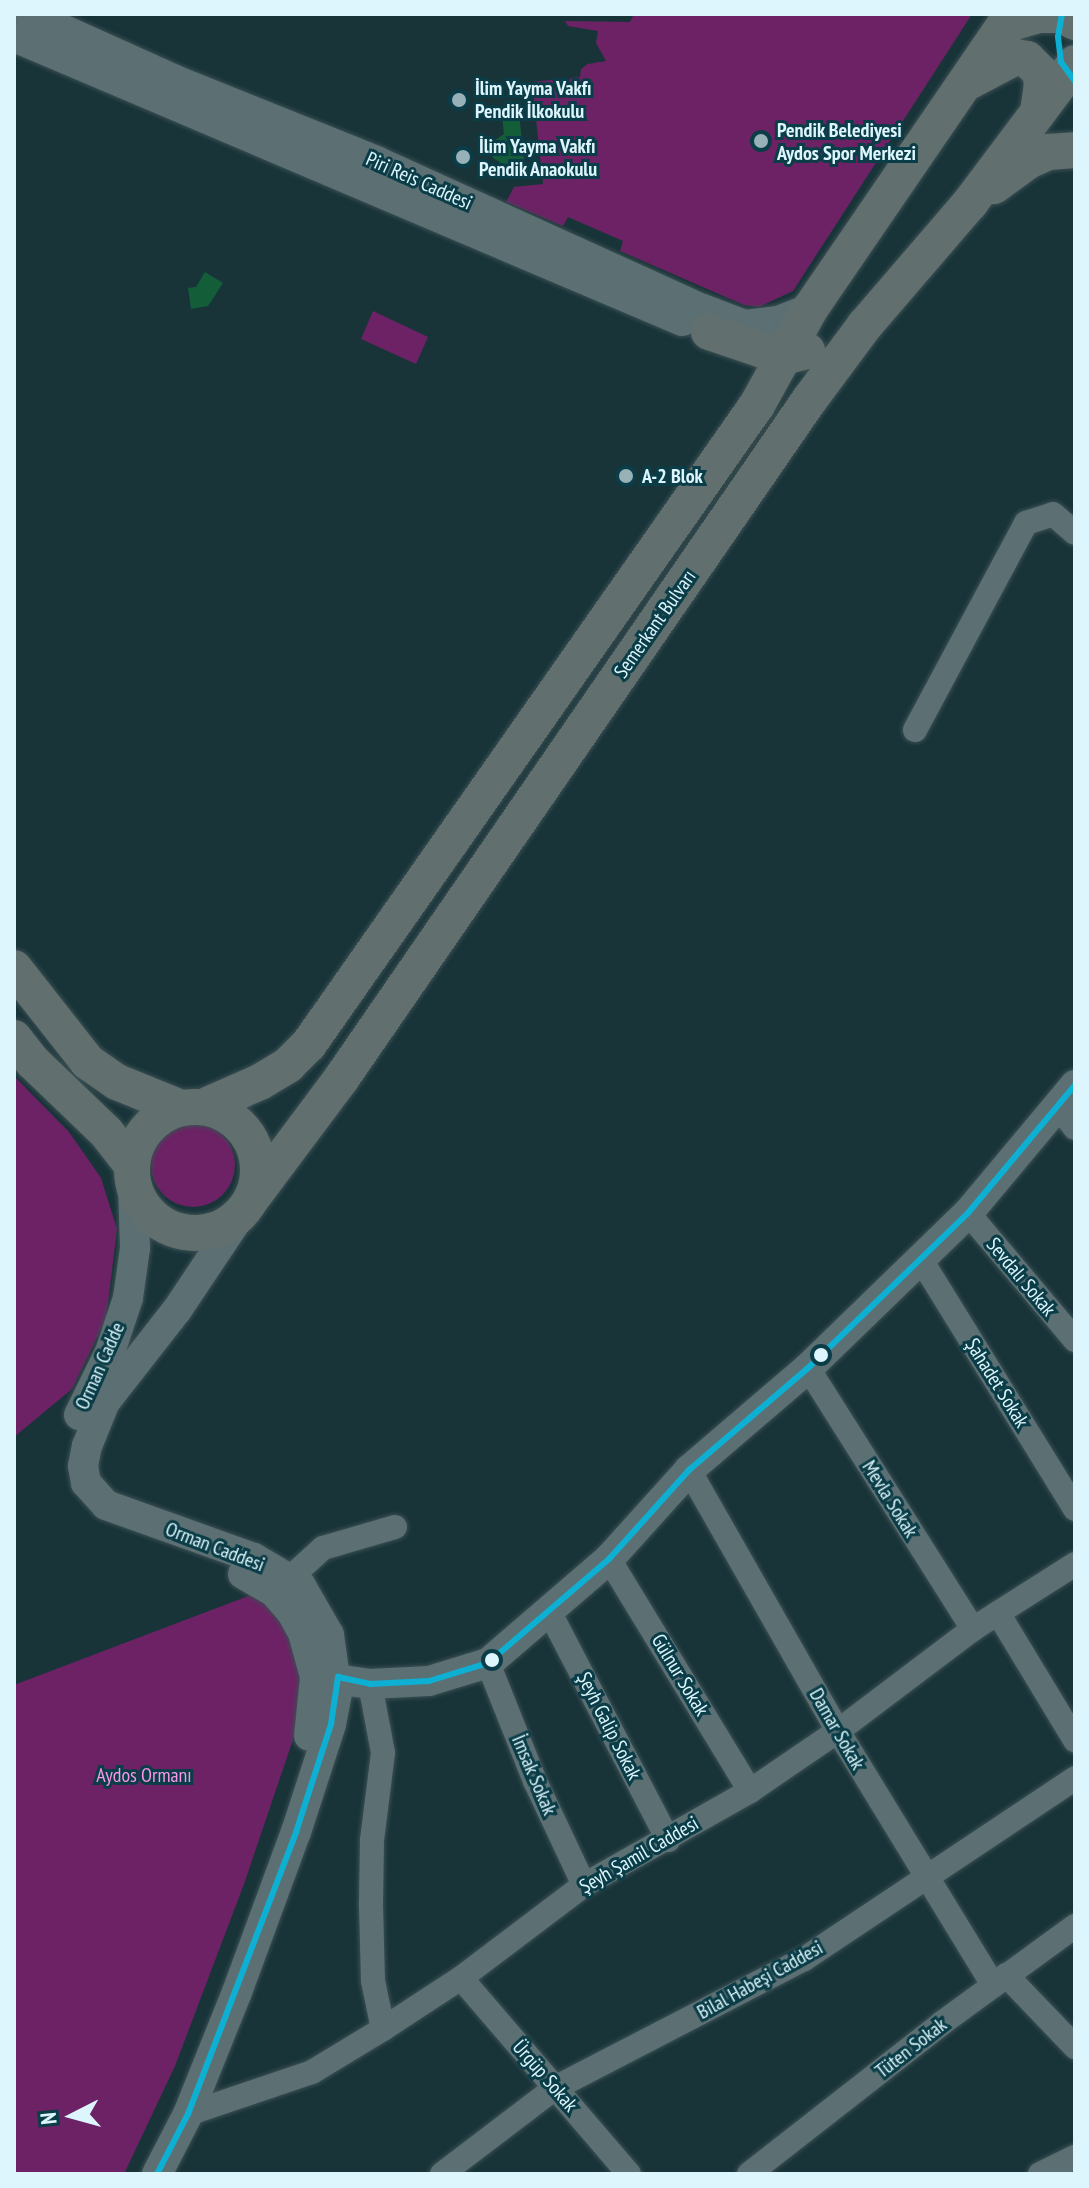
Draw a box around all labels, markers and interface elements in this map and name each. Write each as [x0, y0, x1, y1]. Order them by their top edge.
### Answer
place label: İlim Yayma Vakfı Pendik İlkokulu [475, 76, 593, 123]
marker: İlim Yayma Vakfı Pendik İlkokulu [450, 91, 468, 109]
place label: Pendik Belediyesi Aydos Spor Merkezi [777, 118, 916, 165]
marker: Pendik Belediyesi Aydos Spor Merkezi [752, 132, 770, 150]
place label: İlim Yayma Vakfı Pendik Anaokulu [479, 134, 598, 181]
street label: Piri Reis Caddesi [362, 147, 476, 215]
marker: İlim Yayma Vakfı Pendik Anaokulu [454, 148, 472, 166]
place label: A-2 Blok [642, 464, 703, 488]
marker: A-2 Blok [617, 467, 635, 485]
street label: Semerkant Bulvarı [609, 565, 701, 683]
street label: Sevdalı Sokak [981, 1233, 1061, 1321]
street label: Orman Cadde [70, 1319, 130, 1413]
street label: Şahadet Sokak [960, 1334, 1034, 1432]
unlabelled marker [813, 1347, 829, 1363]
street label: Mevla Sokak [857, 1456, 923, 1542]
street label: Orman Caddesi [162, 1517, 268, 1577]
street label: Gülnur Sokak [646, 1630, 714, 1720]
unlabelled marker [484, 1652, 500, 1668]
street label: Şeyh Galip Sokak [572, 1668, 646, 1784]
street label: Damar Sokak [804, 1684, 870, 1774]
street label: İmsak Sokak [506, 1731, 562, 1819]
park label: Aydos Ormanı [96, 1763, 192, 1787]
street label: Şeyh Şamil Caddesi [575, 1811, 703, 1899]
street label: Bilal Habeşi Caddesi [693, 1936, 827, 2024]
street label: Tüten Sokak [871, 2013, 951, 2083]
street label: Ürgüp Sokak [507, 2035, 583, 2117]
north arrow [32, 2076, 112, 2156]
text: N [34, 2111, 63, 2126]

